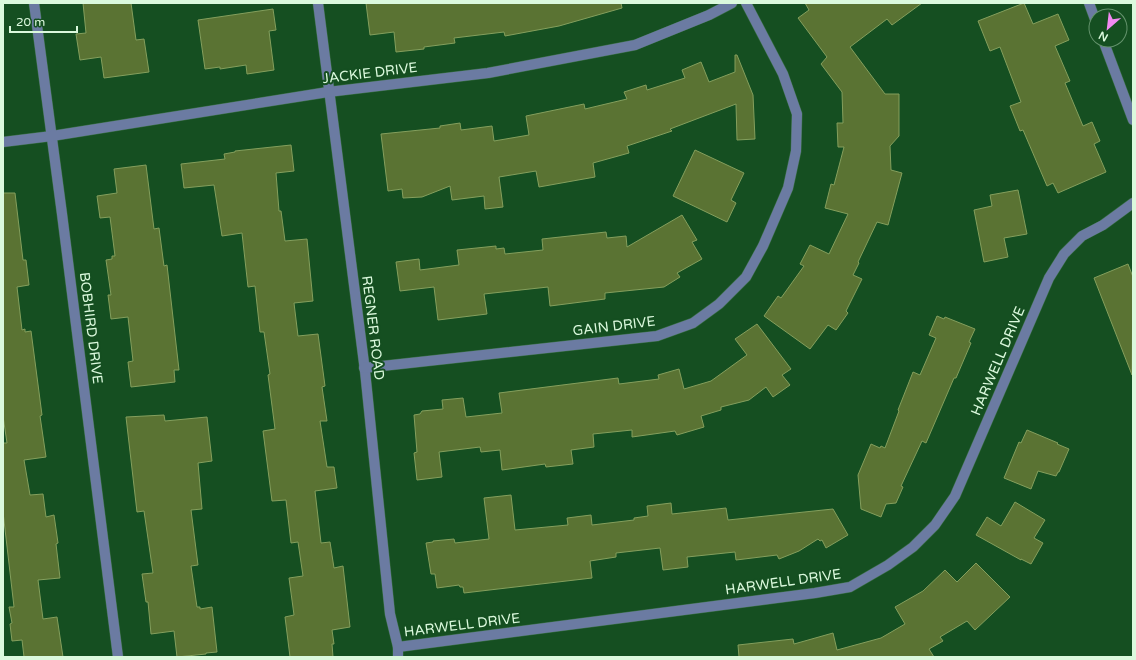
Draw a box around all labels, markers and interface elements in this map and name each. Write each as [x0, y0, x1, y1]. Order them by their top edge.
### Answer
scale bar [10, 8, 77, 34]
north arrow [1088, 8, 1128, 48]
text: 20 m [16, 15, 45, 29]
text: N [1097, 29, 1110, 44]
street label: JACKIE DRIVE [322, 59, 419, 87]
street label: BOBHIRD DRIVE [76, 271, 106, 385]
street label: REGNER ROAD [358, 275, 388, 381]
street label: HARWELL DRIVE [967, 304, 1029, 418]
street label: GAIN DRIVE [572, 312, 656, 339]
street label: HARWELL DRIVE [724, 565, 842, 599]
street label: HARWELL DRIVE [403, 609, 521, 641]

